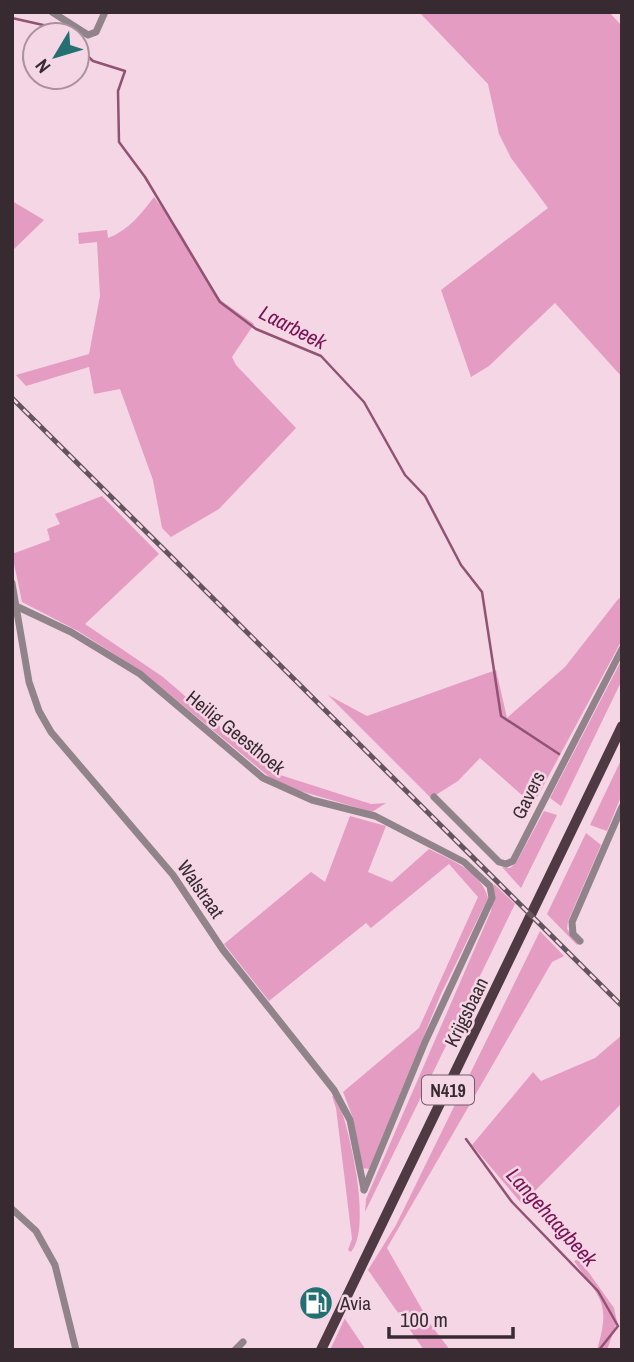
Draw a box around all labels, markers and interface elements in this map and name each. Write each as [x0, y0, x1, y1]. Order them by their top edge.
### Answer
north arrow [21, 21, 91, 91]
text: N [29, 54, 56, 79]
water label: Laarbeek [254, 298, 333, 357]
street label: Heilig Geesthoek [181, 684, 291, 780]
street label: Gavers [505, 767, 551, 823]
street label: Walstraat [172, 855, 231, 924]
street label: Krijgsbaan [438, 973, 494, 1051]
road number: N419 [422, 1076, 474, 1105]
water label: Langehaagbeek [500, 1161, 605, 1274]
fuel station icon: Avia [297, 1284, 335, 1322]
place label: Avia [339, 1290, 371, 1316]
scale bar [389, 1296, 513, 1340]
text: 100 m [400, 1305, 448, 1334]

